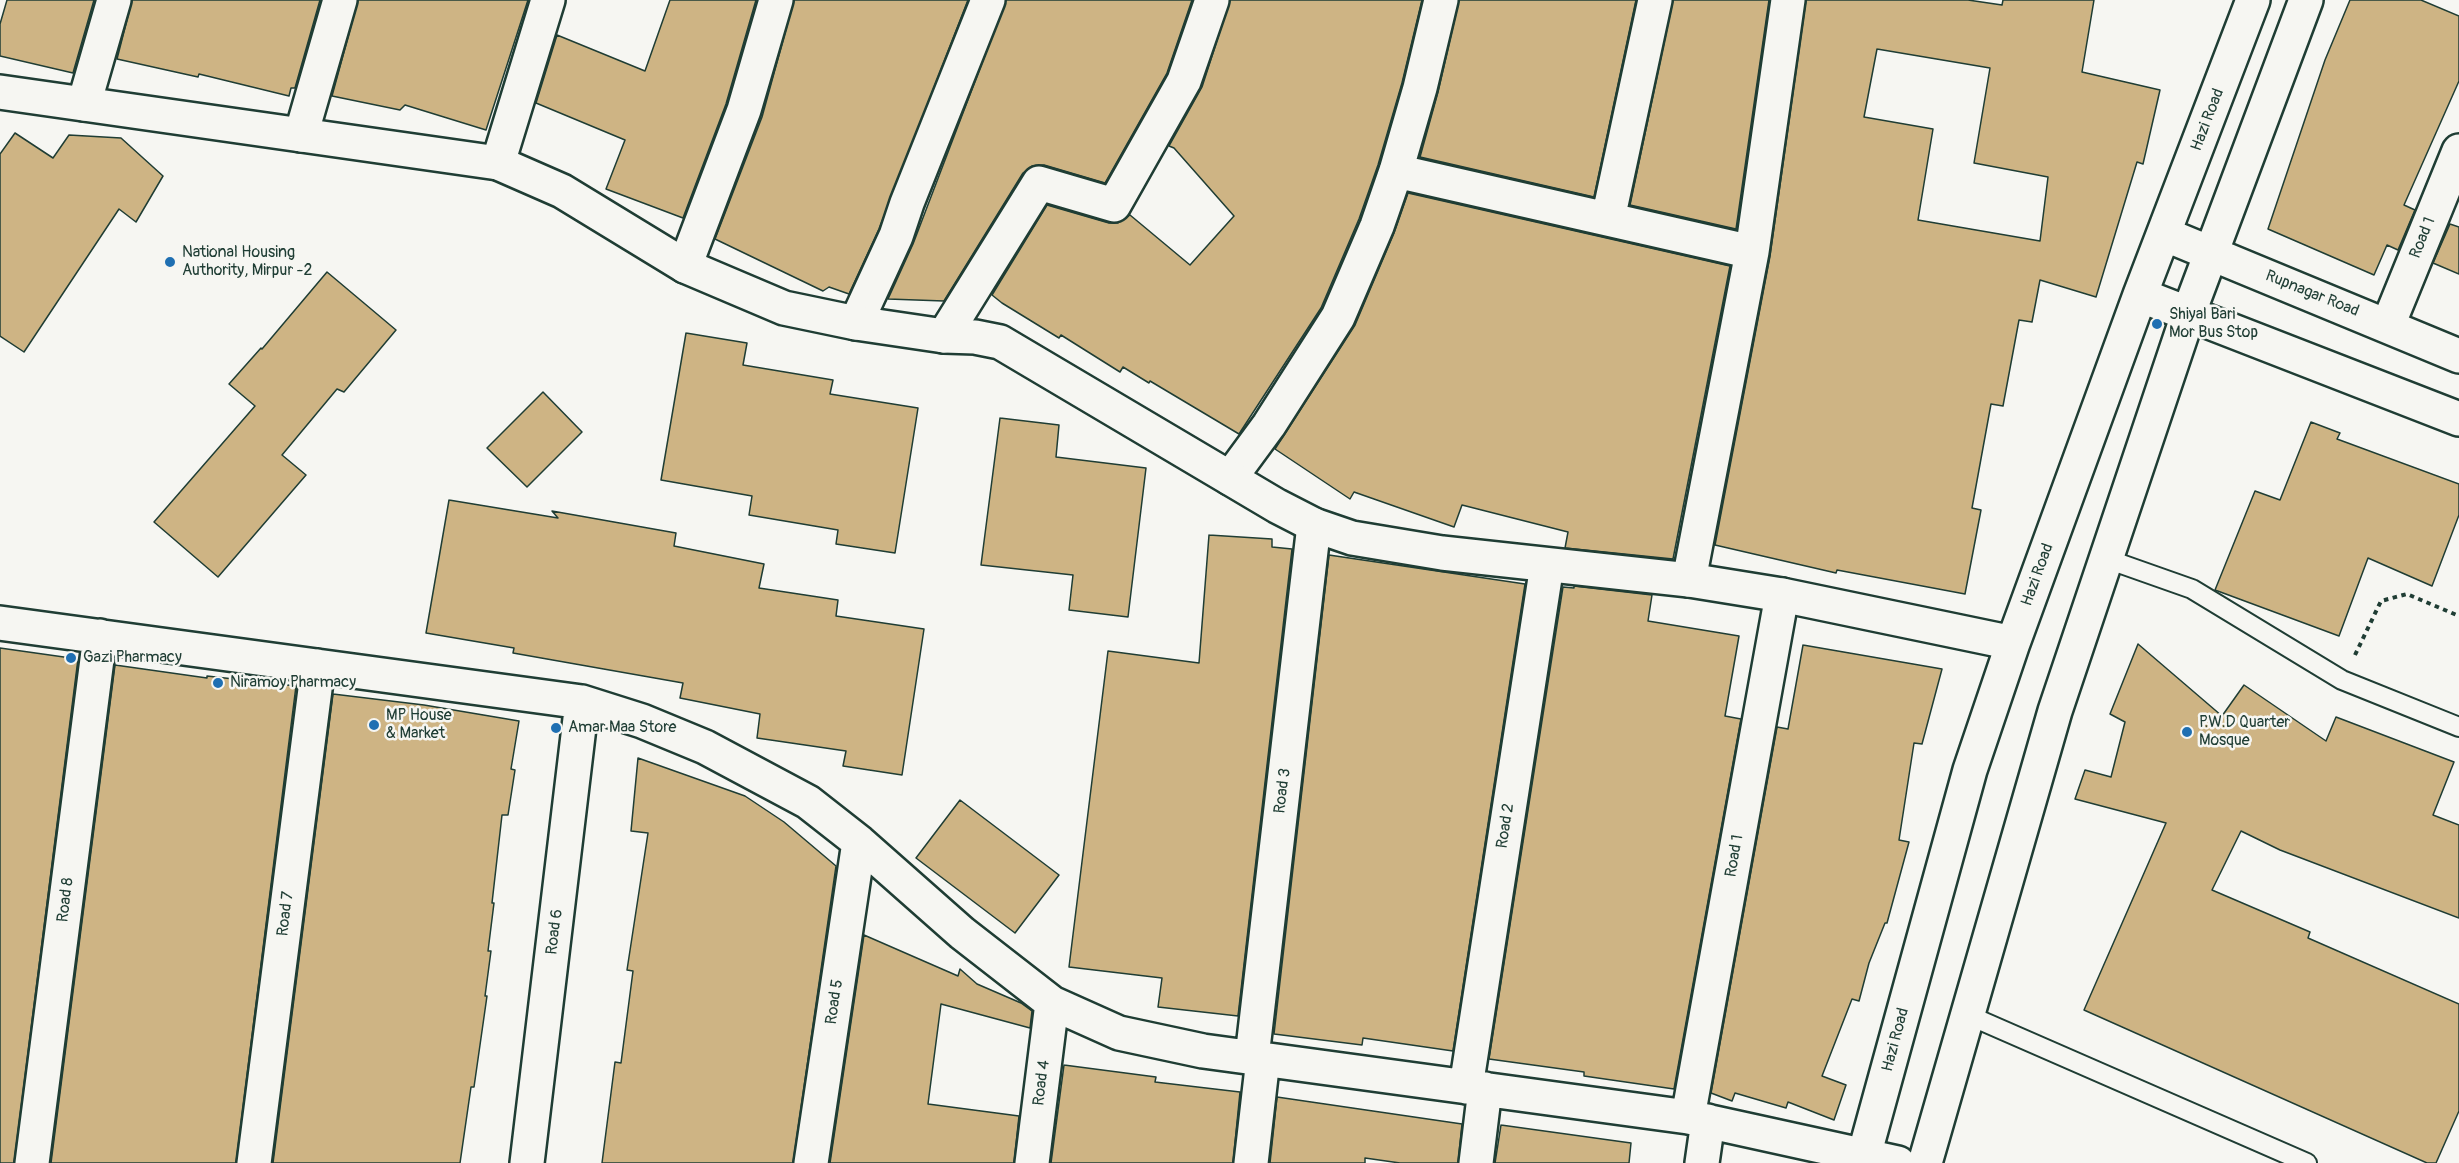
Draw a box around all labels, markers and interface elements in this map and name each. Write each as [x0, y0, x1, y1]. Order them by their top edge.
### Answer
street label: Hazi Road [2187, 86, 2229, 154]
street label: Road 1 [2406, 215, 2440, 261]
place label: National Housing Authority, Mirpur -2 [182, 243, 312, 281]
marker: National Housing Authority, Mirpur -2 [163, 255, 177, 269]
street label: Rupnagar Road [2262, 267, 2362, 321]
place label: Shiyal Bari Mor Bus Stop [2169, 305, 2258, 343]
marker: Shiyal Bari Mor Bus Stop [2150, 317, 2164, 331]
street label: Hazi Road [2018, 541, 2058, 609]
place label: Gazi Pharmacy [83, 648, 182, 668]
marker: Gazi Pharmacy [64, 651, 78, 665]
place label: Niramoy Pharmacy [230, 673, 356, 693]
marker: Niramoy Pharmacy [211, 676, 225, 690]
place label: MP House & Market [386, 706, 452, 744]
place label: P.W.D Quarter Mosque [2199, 713, 2290, 751]
marker: MP House & Market [367, 718, 381, 732]
place label: Amar Maa Store [568, 718, 676, 738]
marker: Amar Maa Store [549, 721, 563, 735]
marker: P.W.D Quarter Mosque [2180, 725, 2194, 739]
street label: Road 3 [1271, 767, 1295, 815]
street label: Road 2 [1493, 802, 1519, 850]
street label: Road 1 [1722, 833, 1748, 879]
street label: Road 8 [54, 877, 78, 923]
street label: Road 7 [274, 890, 298, 938]
street label: Road 6 [543, 908, 567, 956]
street label: Road 5 [822, 978, 848, 1026]
street label: Hazi Road [1878, 1006, 1914, 1074]
street label: Road 4 [1030, 1059, 1054, 1107]

